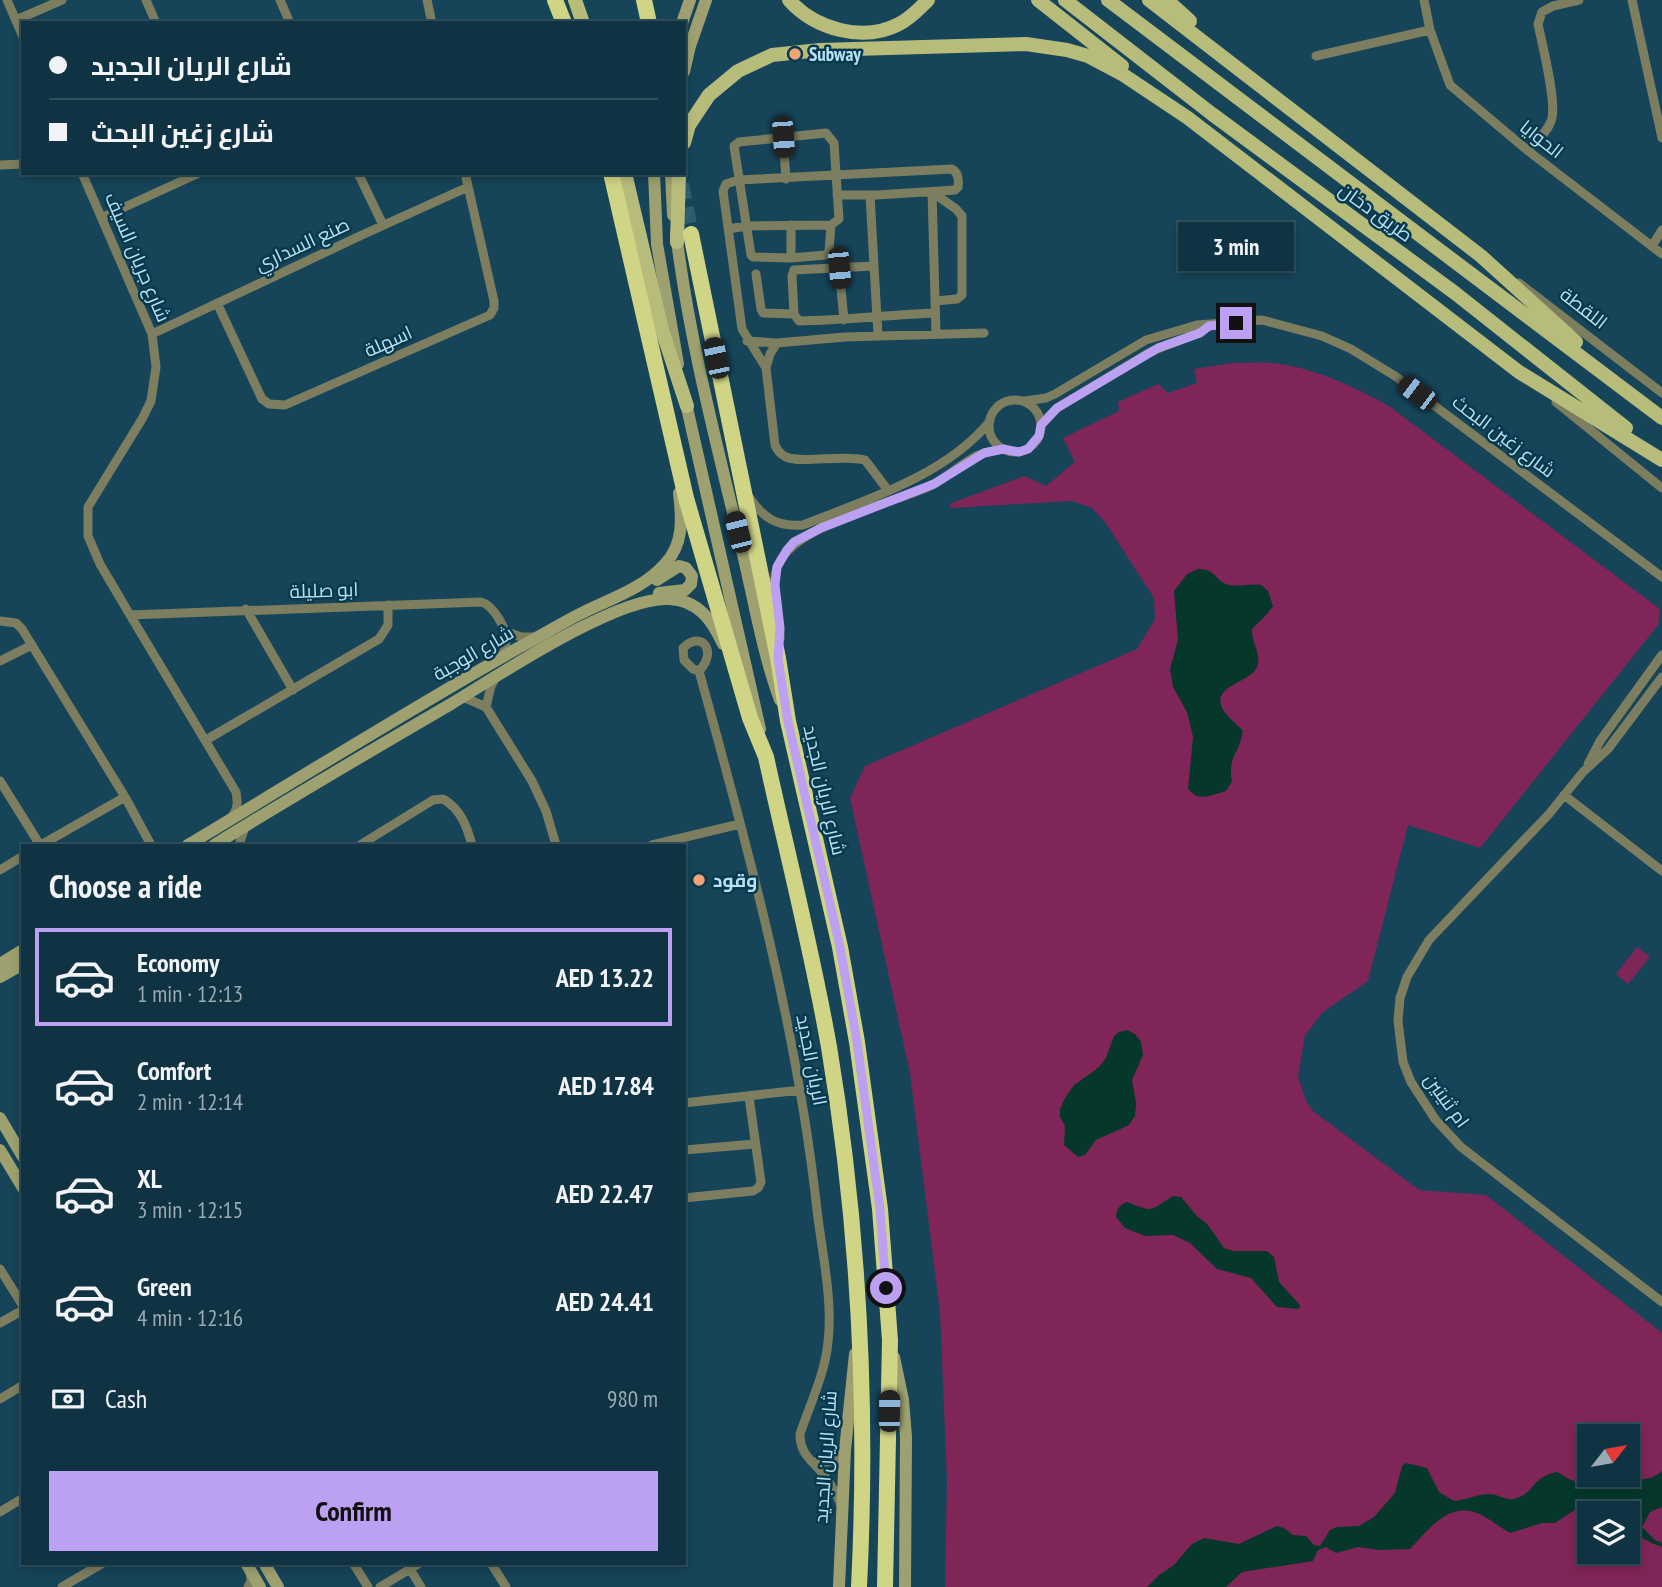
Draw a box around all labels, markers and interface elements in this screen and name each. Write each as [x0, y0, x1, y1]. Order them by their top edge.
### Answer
place label: Subway [809, 42, 861, 66]
marker: Subway [787, 46, 803, 62]
text: شارع الريان الجديد [91, 49, 292, 82]
car [772, 115, 795, 159]
street label: الحوايا [1515, 115, 1569, 163]
text: شارع زغين البحث [91, 116, 274, 149]
street label: طريق دخان [1334, 177, 1418, 248]
street label: شارع جريان السيف [98, 189, 176, 326]
street label: صنع السداري [251, 212, 354, 279]
callout: 3 min [1178, 222, 1294, 270]
text: 3 min [1213, 232, 1259, 261]
car [827, 246, 852, 290]
street label: اللقطة [1556, 282, 1612, 334]
route end [1220, 307, 1252, 339]
street label: اسهلة [360, 320, 416, 362]
car [702, 335, 731, 381]
car [1394, 372, 1441, 414]
street label: شارع زغين البحث [1447, 389, 1560, 484]
car [723, 509, 754, 555]
street label: ابو صليلة [289, 577, 359, 603]
street label: شارع الوجبة [428, 620, 519, 687]
street label: شارع الريان الجديد [796, 723, 852, 858]
text: Choose a ride [49, 865, 202, 907]
place label: وقود [713, 868, 757, 892]
marker: وقود [691, 872, 707, 888]
icon: car [53, 946, 116, 1009]
text: Economy [137, 946, 219, 979]
text: AED 13.22 [556, 961, 654, 994]
text: 1 min · 12:13 [137, 979, 243, 1008]
street label: الريان الجديد [791, 1012, 833, 1108]
icon: car [53, 1054, 116, 1117]
text: Comfort [137, 1054, 211, 1087]
street label: ام ثنيتين [1418, 1068, 1475, 1133]
text: AED 17.84 [558, 1069, 654, 1102]
text: 2 min · 12:14 [137, 1087, 243, 1116]
icon: car [53, 1162, 116, 1225]
text: XL [137, 1162, 162, 1195]
text: AED 22.47 [556, 1177, 654, 1210]
text: 3 min · 12:15 [137, 1195, 243, 1224]
icon: car [53, 1270, 116, 1333]
text: Green [137, 1270, 192, 1303]
route start [870, 1272, 902, 1304]
text: AED 24.41 [556, 1285, 654, 1318]
text: 4 min · 12:16 [137, 1303, 243, 1332]
icon: cash [49, 1380, 87, 1418]
text: Cash [105, 1382, 147, 1415]
text: 980 m [607, 1384, 658, 1413]
street label: شارع الريان الجديد [808, 1390, 844, 1524]
car [879, 1390, 900, 1432]
north arrow [1577, 1424, 1640, 1488]
map controls [1577, 1424, 1640, 1564]
button: Confirm [49, 1471, 658, 1551]
button: layers [1577, 1501, 1640, 1564]

